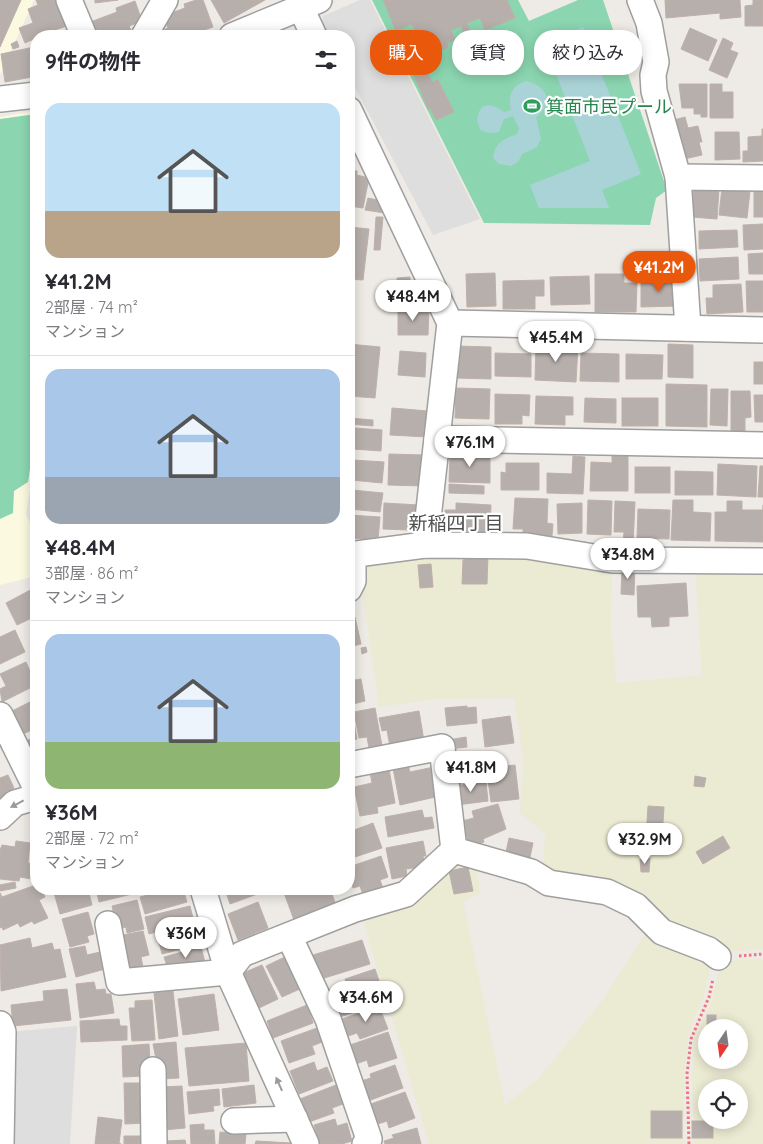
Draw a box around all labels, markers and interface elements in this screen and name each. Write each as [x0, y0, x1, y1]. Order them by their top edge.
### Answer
chip: 購入 [370, 30, 442, 75]
chip: 賃貸 [452, 30, 524, 75]
chip: 絞り込み [534, 30, 642, 75]
icon: filters [312, 46, 340, 74]
text: 9件の物件 [45, 48, 141, 74]
place label: 箕面市民プール [546, 95, 672, 118]
sports icon: 箕面市民プール [522, 96, 542, 116]
icon: home [148, 136, 238, 226]
pin: ¥41.2M [618, 250, 700, 293]
text: ¥41.2M [634, 257, 684, 277]
text: ¥41.2M [45, 268, 112, 294]
pin: ¥48.4M [372, 280, 454, 322]
text: ¥48.4M [386, 286, 440, 306]
text: 2部屋 · 74 m² [45, 297, 138, 317]
pin: ¥45.4M [515, 320, 597, 363]
text: マンション [45, 321, 125, 341]
text: ¥45.4M [529, 327, 583, 347]
icon: home [148, 401, 238, 491]
pin: ¥76.1M [429, 426, 511, 468]
text: ¥76.1M [445, 432, 495, 452]
district label: 新稲四丁目 [408, 511, 504, 535]
text: ¥48.4M [45, 534, 116, 560]
pin: ¥34.8M [587, 538, 669, 580]
text: ¥34.8M [601, 544, 655, 564]
text: 3部屋 · 86 m² [45, 563, 139, 583]
text: マンション [45, 587, 125, 607]
icon: home [148, 666, 238, 756]
pin: ¥41.8M [430, 750, 512, 793]
text: ¥41.8M [446, 757, 496, 777]
text: ¥36M [45, 799, 98, 825]
one-way arrow [9, 800, 24, 808]
pin: ¥32.9M [604, 822, 686, 865]
text: 2部屋 · 72 m² [45, 828, 139, 848]
text: ¥32.9M [618, 829, 672, 849]
text: マンション [45, 852, 125, 872]
pin: ¥36M [156, 916, 216, 959]
text: ¥36M [166, 923, 206, 943]
pin: ¥34.6M [325, 980, 407, 1023]
text: ¥34.6M [339, 987, 393, 1007]
north arrow [698, 1019, 748, 1069]
map controls [698, 1019, 748, 1129]
one-way arrow [274, 1077, 282, 1091]
button: locate [698, 1079, 748, 1129]

